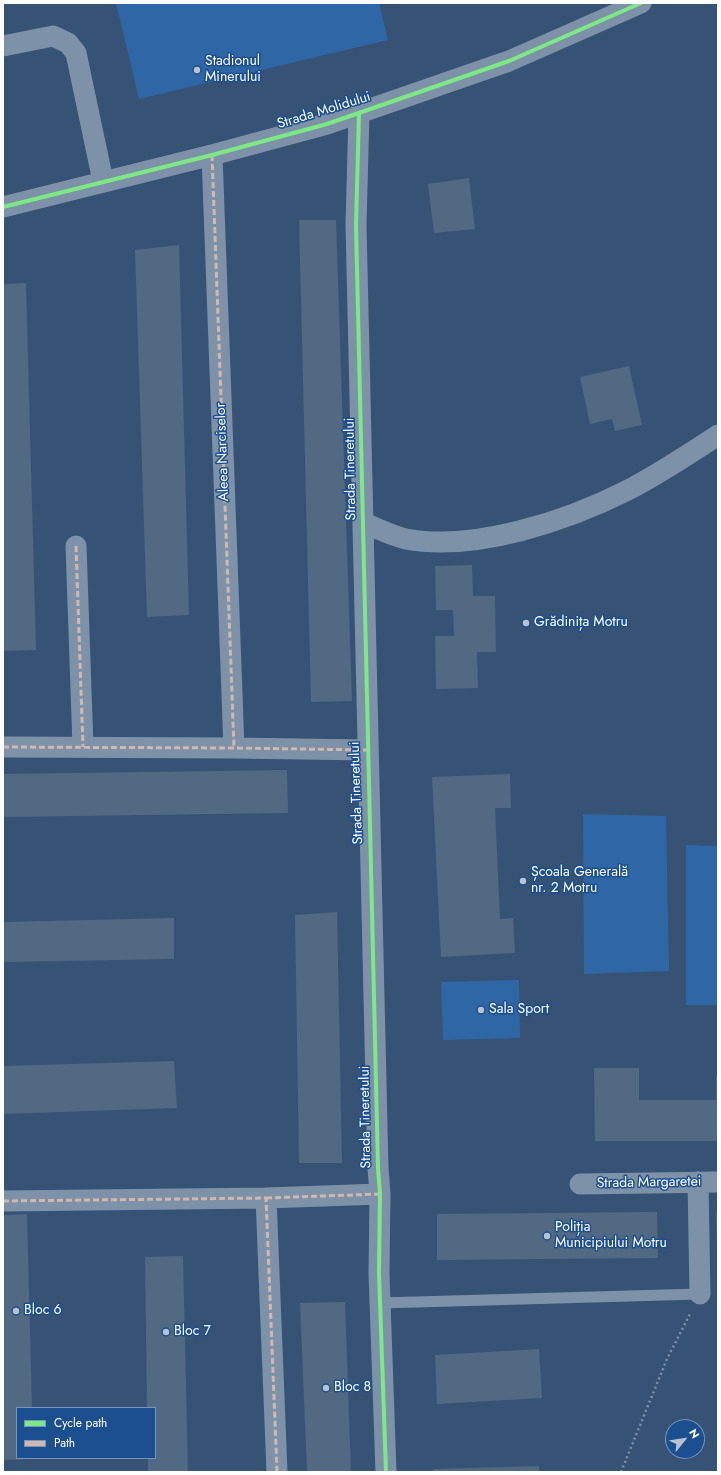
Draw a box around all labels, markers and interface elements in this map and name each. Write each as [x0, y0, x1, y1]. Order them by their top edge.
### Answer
place label: Stadionul Minerului [205, 54, 261, 86]
marker: Stadionul Minerului [192, 65, 202, 75]
street label: Strada Molidului [275, 89, 373, 133]
street label: Aleea Narciselor [213, 402, 233, 502]
street label: Strada Tineretului [342, 417, 360, 521]
place label: Grădinița Motru [534, 615, 628, 631]
marker: Grădinița Motru [521, 618, 531, 628]
street label: Strada Tineretului [347, 741, 367, 845]
place label: Școala Generală nr. 2 Motru [531, 865, 628, 898]
marker: Școala Generală nr. 2 Motru [518, 876, 528, 886]
place label: Sala Sport [489, 1002, 549, 1018]
marker: Sala Sport [476, 1005, 486, 1015]
street label: Strada Tineretului [357, 1065, 375, 1169]
street label: Strada Margaretei [596, 1174, 702, 1192]
place label: Poliția Municipiului Motru [555, 1220, 667, 1252]
marker: Poliția Municipiului Motru [542, 1231, 552, 1241]
place label: Bloc 6 [24, 1303, 62, 1319]
marker: Bloc 6 [11, 1306, 21, 1316]
place label: Bloc 7 [174, 1324, 211, 1340]
marker: Bloc 7 [161, 1327, 171, 1337]
place label: Bloc 8 [334, 1380, 371, 1396]
marker: Bloc 8 [321, 1383, 331, 1393]
legend [16, 1407, 156, 1459]
text: Cycle path [54, 1414, 107, 1432]
north arrow [665, 1419, 705, 1459]
text: N [685, 1426, 704, 1441]
text: Path [54, 1434, 75, 1452]

